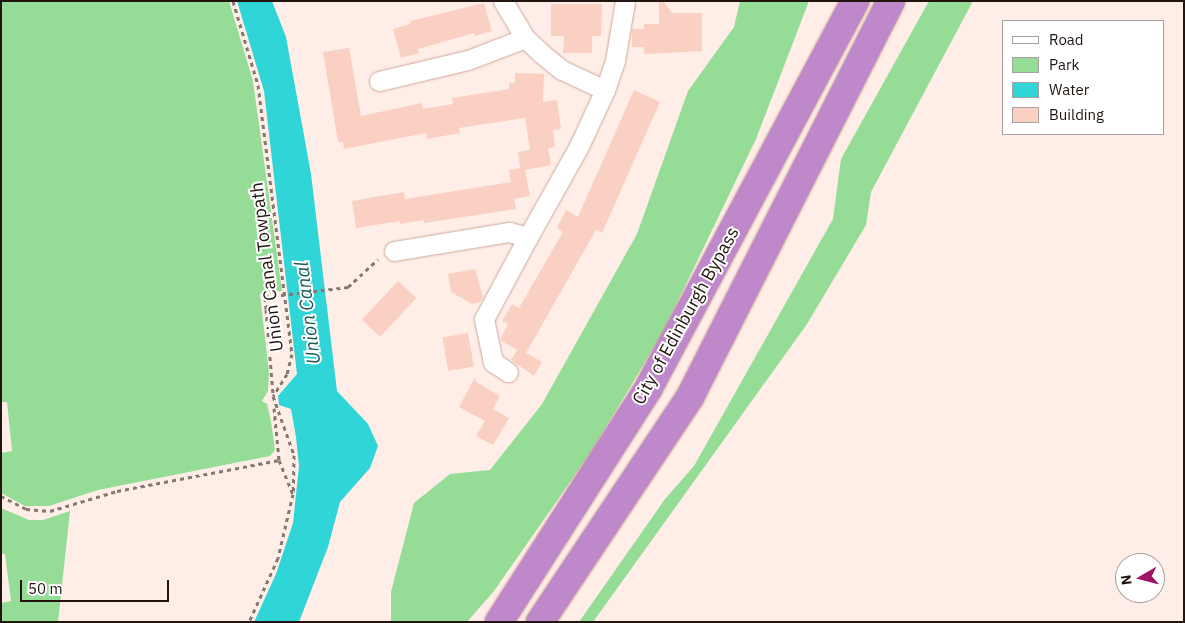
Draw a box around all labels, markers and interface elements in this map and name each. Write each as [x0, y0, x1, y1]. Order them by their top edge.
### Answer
legend [1002, 20, 1165, 135]
text: Road [1049, 30, 1084, 49]
text: Park [1049, 55, 1079, 74]
text: Water [1049, 80, 1089, 99]
text: Building [1049, 105, 1104, 124]
street label: Union Canal Towpath [246, 181, 288, 353]
street label: City of Edinburgh Bypass [628, 223, 744, 409]
water label: Union Canal [290, 260, 326, 366]
north arrow [1115, 553, 1165, 603]
scale bar [22, 570, 171, 602]
text: N [1117, 574, 1136, 586]
text: 50 m [28, 579, 63, 598]

